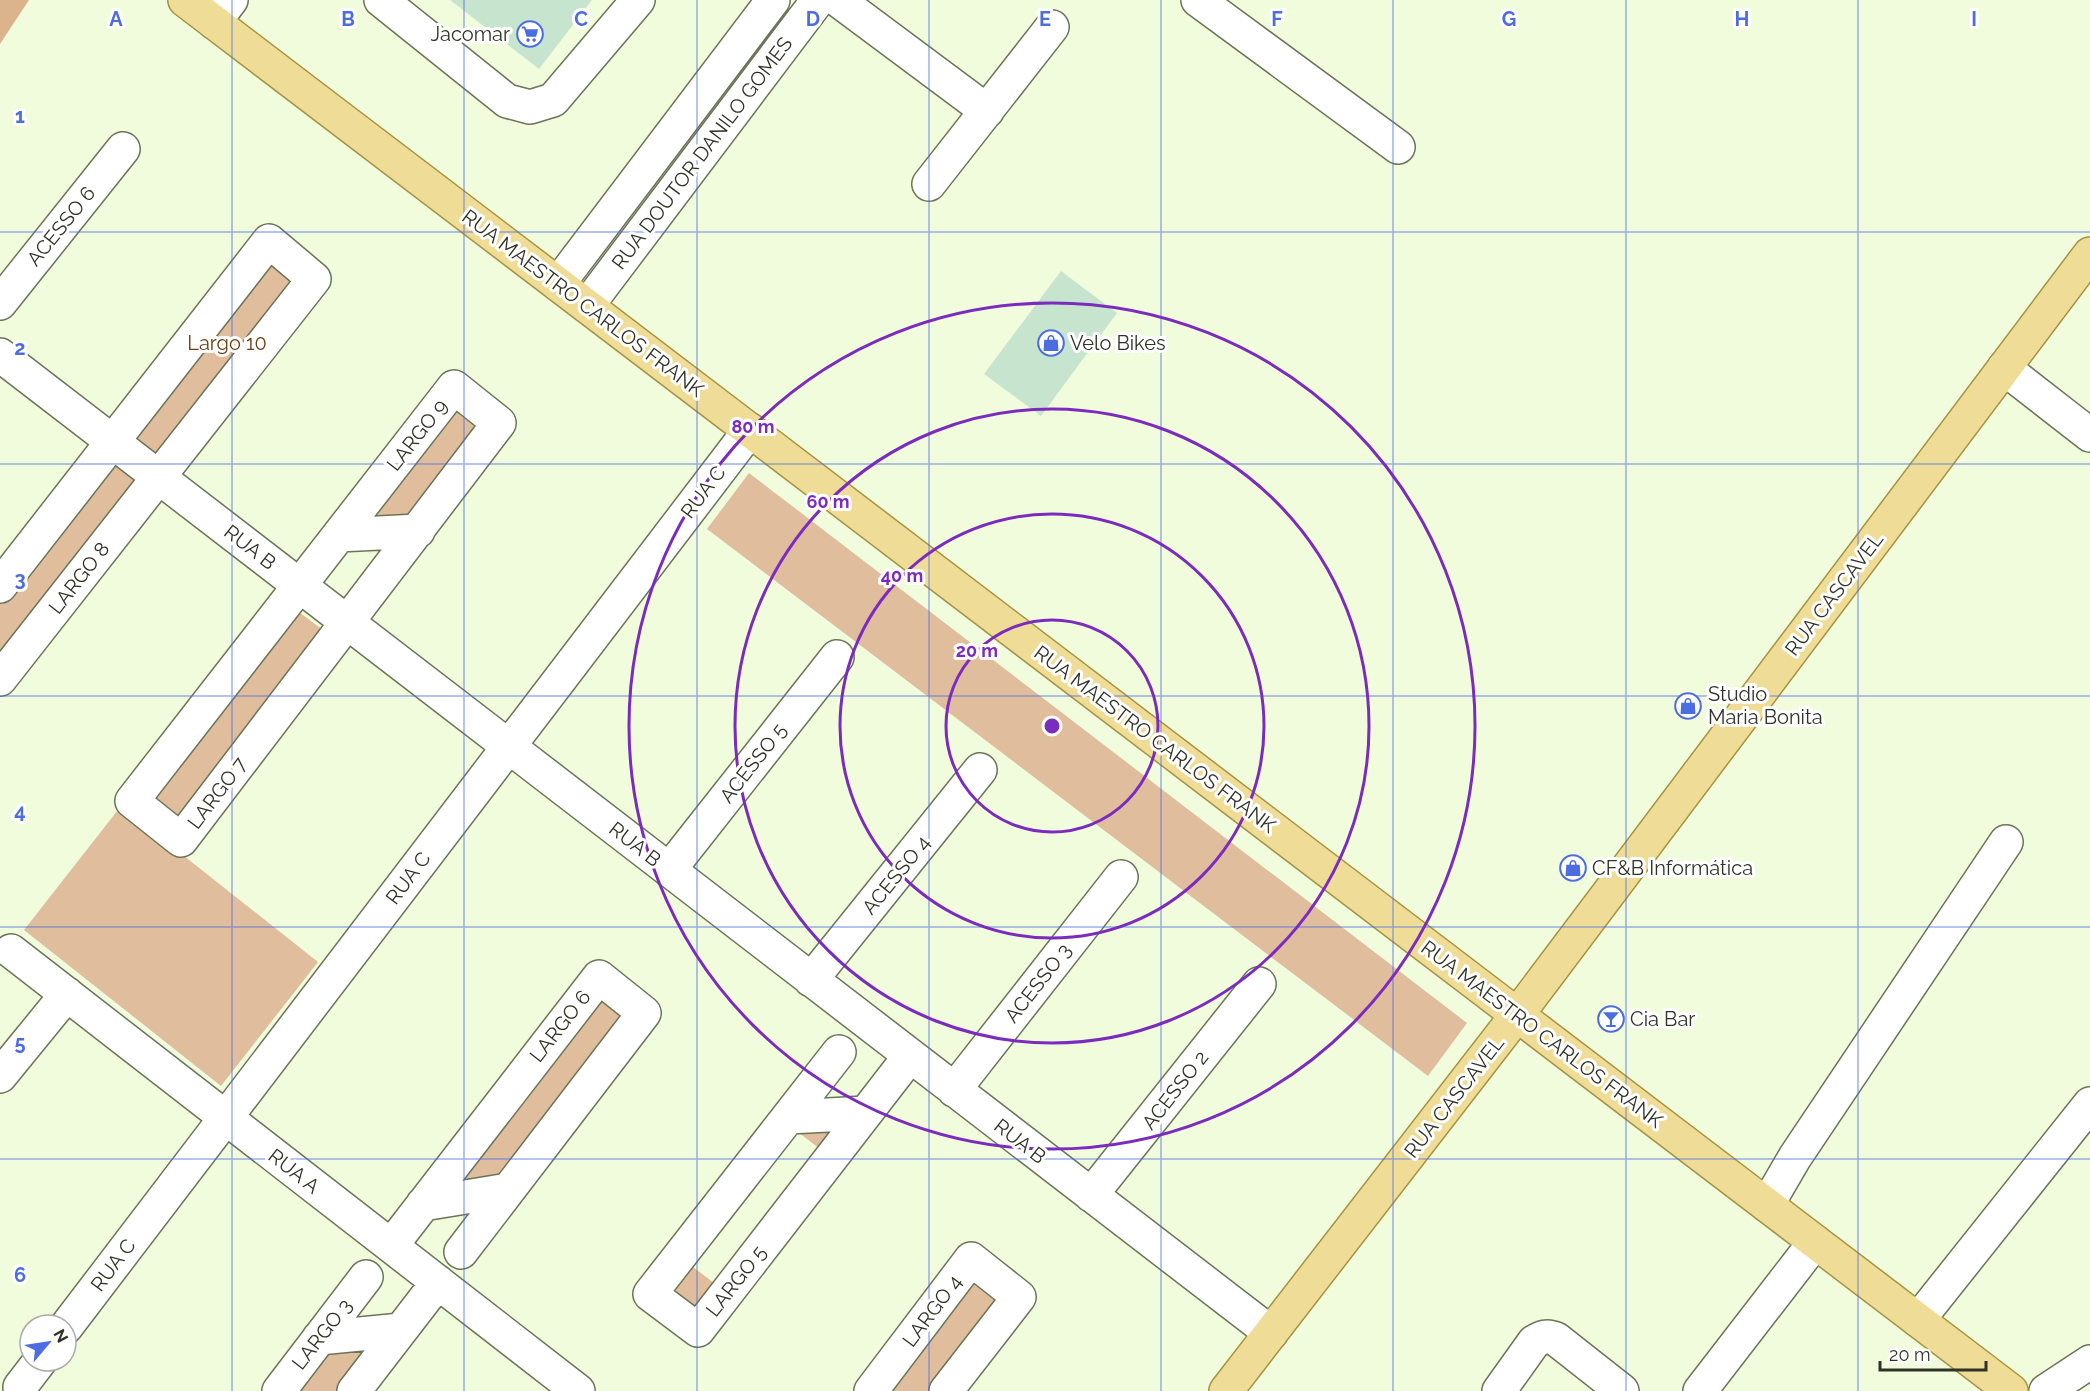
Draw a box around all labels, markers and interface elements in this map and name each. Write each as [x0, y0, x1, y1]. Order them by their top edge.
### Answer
text: A [109, 7, 123, 31]
text: B [341, 7, 355, 31]
text: C [574, 7, 588, 31]
text: D [806, 7, 820, 31]
text: E [1039, 7, 1051, 31]
text: F [1271, 7, 1283, 31]
text: G [1502, 7, 1516, 31]
text: H [1735, 7, 1749, 31]
text: I [1971, 7, 1977, 31]
supermarket icon: Jacomar [515, 19, 545, 49]
place label: Jacomar [431, 22, 510, 46]
street label: RUA DOUTOR DANILO GOMES [607, 32, 797, 274]
text: 1 [15, 104, 25, 128]
street label: ACESSO 6 [22, 181, 100, 271]
street label: RUA MAESTRO CARLOS FRANK [457, 204, 709, 402]
shop icon: Velo Bikes [1036, 328, 1066, 358]
park label: Largo 10 [187, 331, 267, 355]
place label: Velo Bikes [1070, 331, 1166, 355]
text: 2 [14, 336, 26, 360]
street label: LARGO 9 [382, 394, 452, 476]
text: 80 m [731, 416, 775, 437]
street label: RUA C [676, 461, 731, 523]
text: 60 m [806, 491, 850, 512]
street label: RUA B [219, 519, 281, 575]
street label: RUA CASCAVEL [1780, 527, 1888, 660]
street label: LARGO 8 [44, 537, 114, 619]
text: 40 m [881, 565, 923, 586]
text: 3 [14, 567, 26, 591]
text: 20 m [956, 640, 998, 661]
street label: RUA MAESTRO CARLOS FRANK [1029, 640, 1281, 838]
place label: Studio Maria Bonita [1708, 682, 1823, 729]
shop icon: Studio Maria Bonita [1673, 691, 1703, 721]
centre of rings [1042, 716, 1062, 736]
street label: ACESSO 5 [715, 718, 791, 807]
street label: LARGO 7 [182, 752, 252, 834]
text: 4 [14, 799, 26, 823]
street label: RUA B [604, 816, 666, 872]
street label: ACESSO 4 [857, 831, 935, 919]
street label: RUA C [381, 847, 436, 909]
shop icon: CF&B Informática [1558, 853, 1588, 883]
place label: CF&B Informática [1592, 856, 1753, 880]
street label: RUA MAESTRO CARLOS FRANK [1416, 935, 1668, 1133]
street label: ACESSO 3 [1000, 939, 1076, 1027]
street label: LARGO 6 [524, 985, 596, 1067]
bar icon: Cia Bar [1596, 1004, 1626, 1034]
place label: Cia Bar [1630, 1007, 1695, 1031]
text: 5 [14, 1031, 26, 1055]
street label: RUA CASCAVEL [1399, 1031, 1509, 1163]
street label: ACESSO 2 [1137, 1046, 1213, 1134]
street label: RUA B [989, 1113, 1051, 1169]
street label: RUA A [264, 1144, 325, 1199]
street label: RUA C [86, 1234, 141, 1296]
street label: LARGO 5 [701, 1241, 771, 1321]
text: 6 [14, 1263, 26, 1287]
street label: LARGO 4 [897, 1270, 967, 1352]
street label: LARGO 3 [287, 1294, 357, 1374]
north arrow [18, 1313, 78, 1373]
text: N [49, 1326, 72, 1346]
scale bar [1880, 1334, 1986, 1372]
text: 20 m [1889, 1344, 1931, 1365]

